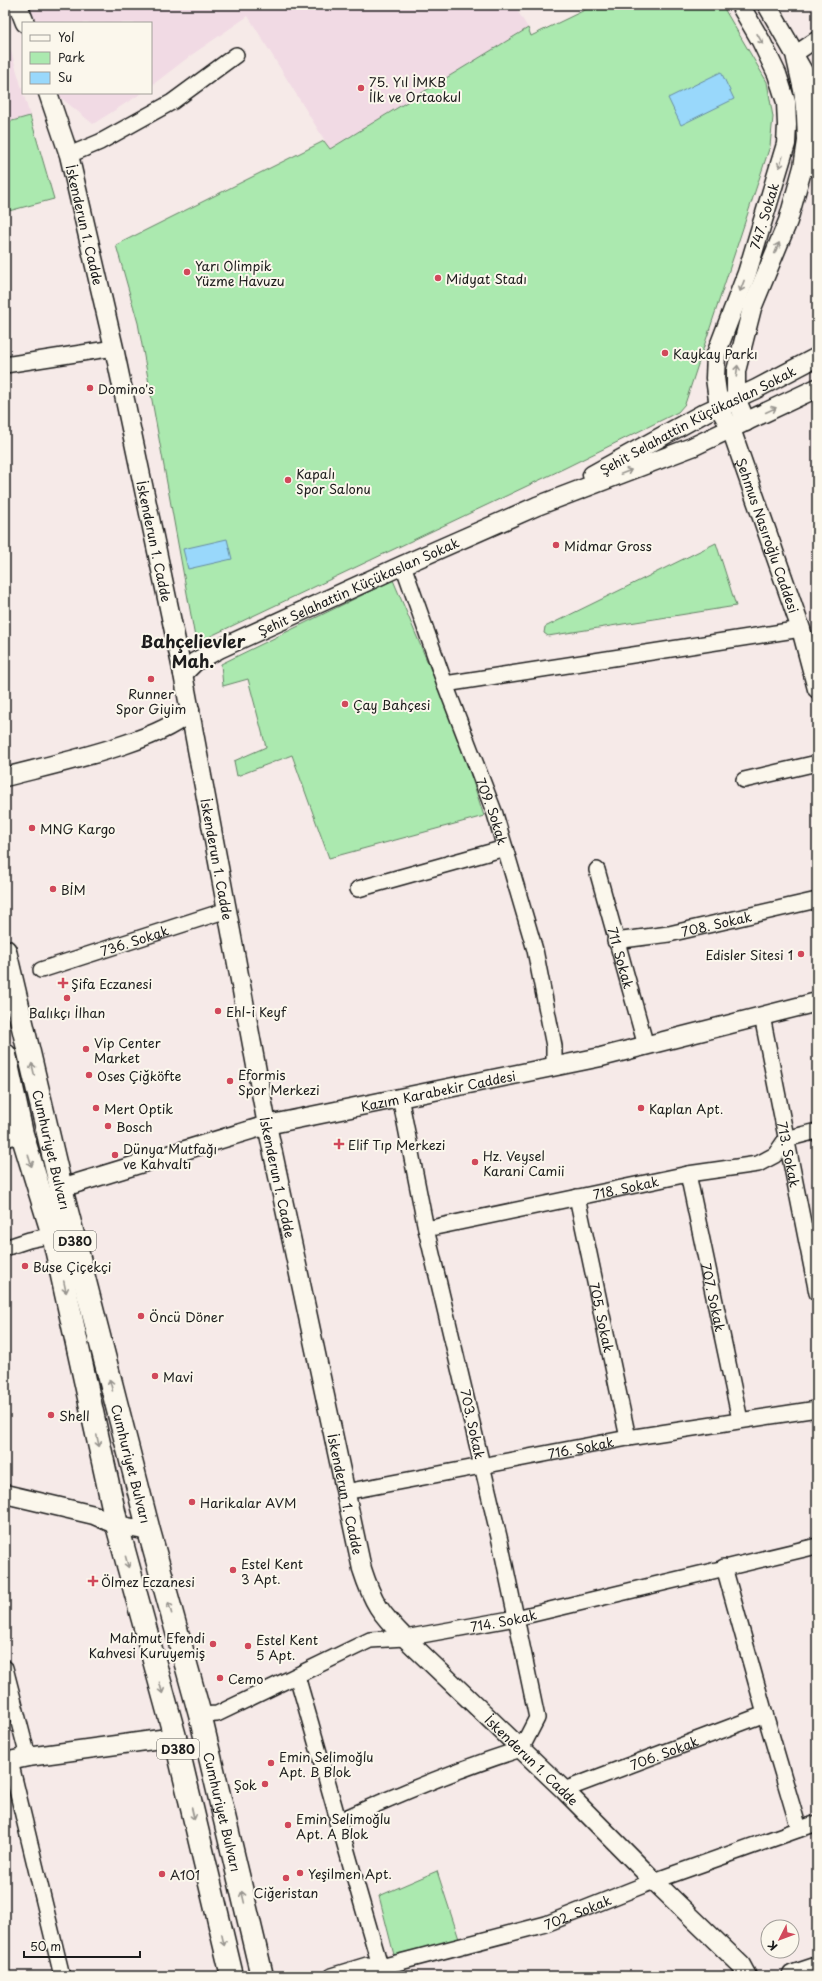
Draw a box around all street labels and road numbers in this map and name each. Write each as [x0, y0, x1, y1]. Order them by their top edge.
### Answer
street label: İskenderun 1. Cadde [62, 162, 109, 287]
street label: 747. Sokak [745, 180, 783, 252]
street label: Şehit Selahattin Küçükaslan Sokak [596, 360, 799, 479]
street label: Şehmus Nasıroğlu Caddesi [732, 455, 804, 615]
street label: İskenderun 1. Cadde [133, 479, 177, 603]
street label: Şehit Selahattin Küçükaslan Sokak [254, 532, 462, 640]
street label: 709. Sokak [472, 775, 513, 847]
street label: İskenderun 1. Cadde [197, 797, 238, 921]
street label: 708. Sokak [679, 906, 754, 940]
street label: 736. Sokak [98, 920, 171, 960]
street label: 711. Sokak [604, 925, 639, 991]
street label: Kazım Karabekir Caddesi [359, 1065, 517, 1115]
street label: Cumhuriyet Bulvarı [29, 1088, 76, 1211]
street label: İskenderun 1. Cadde [256, 1115, 300, 1240]
street label: 713. Sokak [774, 1120, 805, 1189]
street label: 718. Sokak [591, 1171, 661, 1203]
road number: D380 [54, 1231, 96, 1251]
street label: 707. Sokak [698, 1261, 731, 1334]
street label: 705. Sokak [586, 1281, 619, 1355]
street label: 703. Sokak [456, 1387, 490, 1461]
street label: Cumhuriyet Bulvarı [107, 1402, 156, 1525]
street label: 716. Sokak [546, 1431, 616, 1463]
street label: İskenderun 1. Cadde [324, 1432, 368, 1556]
street label: 714. Sokak [469, 1604, 539, 1636]
street label: İskenderun 1. Cadde [481, 1710, 583, 1809]
street label: 706. Sokak [627, 1730, 701, 1774]
road number: D380 [157, 1739, 199, 1759]
street label: Cumhuriyet Bulvarı [200, 1750, 246, 1873]
street label: 702. Sokak [541, 1889, 614, 1933]

